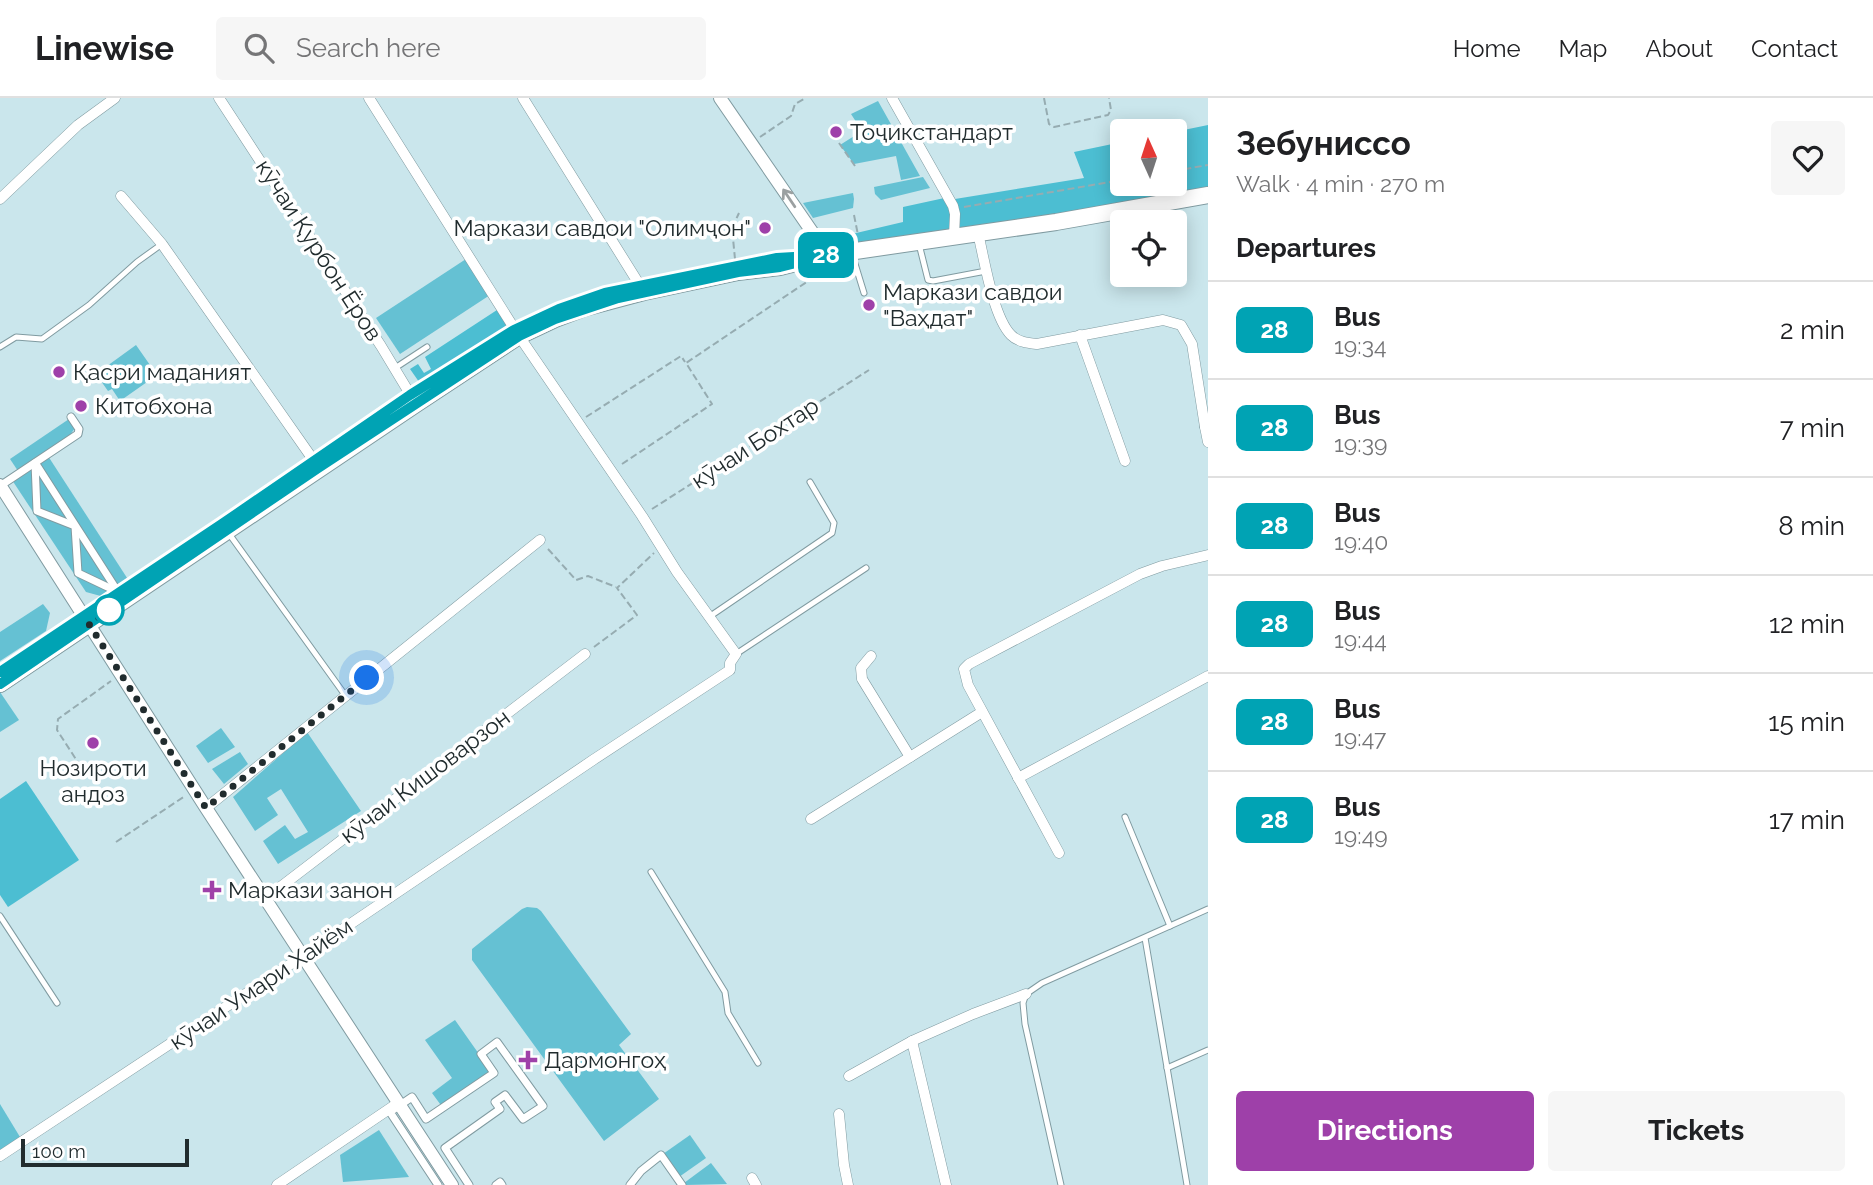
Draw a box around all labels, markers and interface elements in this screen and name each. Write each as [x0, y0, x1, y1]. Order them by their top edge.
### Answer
search box [216, 17, 706, 80]
text: Linewise [35, 29, 174, 68]
icon: search [240, 29, 278, 67]
text: Search here [296, 33, 440, 63]
text: Home [1453, 34, 1521, 63]
text: Map [1559, 34, 1607, 63]
text: About [1645, 34, 1713, 63]
text: Contact [1751, 34, 1838, 63]
place label: Тоҷикстандарт [850, 118, 1013, 145]
north arrow [1110, 119, 1186, 196]
map controls [1110, 119, 1187, 287]
button: heart [1771, 121, 1845, 195]
marker: Тоҷикстандарт [828, 124, 844, 140]
text: Зебуниссо [1236, 124, 1411, 163]
street label: кӯчаи Қурбон Ёров [251, 154, 388, 345]
text: Walk · 4 min · 270 m [1236, 170, 1445, 197]
one-way arrow [782, 189, 796, 209]
button: locate [1110, 210, 1187, 287]
place label: Маркази савдои "Олимҷон" [453, 214, 751, 241]
marker: Маркази савдои "Олимҷон" [757, 220, 773, 236]
line badge: 28 [794, 232, 858, 278]
text: Departures [1236, 233, 1376, 263]
text: 28 [812, 240, 840, 269]
place label: Маркази савдои "Ваҳдат" [883, 278, 1062, 331]
marker: Маркази савдои "Ваҳдат" [861, 297, 877, 313]
text: Bus [1334, 302, 1381, 332]
text: 28 [1260, 315, 1289, 344]
text: 2 min [1780, 315, 1845, 345]
text: 19:34 [1334, 332, 1387, 359]
place label: Қасри маданият [73, 358, 251, 385]
marker: Қасри маданият [51, 364, 67, 380]
street label: кӯчаи Бохтар [686, 391, 823, 494]
place label: Китобхона [95, 392, 213, 419]
marker: Китобхона [73, 398, 89, 414]
text: Bus [1334, 400, 1381, 430]
text: 28 [1260, 413, 1289, 442]
text: 7 min [1780, 413, 1845, 443]
text: 19:39 [1334, 430, 1387, 457]
text: Bus [1334, 498, 1381, 528]
text: 28 [1260, 511, 1289, 540]
text: 8 min [1778, 511, 1845, 541]
text: 19:40 [1334, 528, 1388, 555]
unlabelled marker [94, 595, 124, 625]
text: Bus [1334, 596, 1381, 626]
text: 28 [1260, 609, 1289, 638]
text: 12 min [1769, 609, 1845, 639]
text: 19:44 [1334, 626, 1387, 653]
your location [349, 660, 384, 695]
text: Bus [1334, 694, 1381, 724]
street label: кӯчаи Кишоварзон [335, 703, 515, 848]
text: 28 [1260, 707, 1289, 736]
text: 15 min [1768, 707, 1845, 737]
text: 19:47 [1334, 724, 1386, 751]
marker: Нозироти андоз [85, 735, 101, 751]
place label: Нозироти андоз [39, 754, 147, 807]
text: Bus [1334, 792, 1381, 822]
text: 28 [1260, 805, 1289, 834]
text: 17 min [1769, 805, 1845, 835]
text: 19:49 [1334, 822, 1388, 849]
place label: Маркази занон [228, 876, 393, 903]
marker: Маркази занон [202, 880, 222, 900]
street label: кӯчаи Умари Хайём [164, 912, 357, 1055]
place label: Дармонгоҳ [544, 1046, 666, 1073]
marker: Дармонгоҳ [518, 1050, 538, 1070]
button: Directions [1236, 1091, 1534, 1171]
button: Tickets [1548, 1091, 1845, 1171]
scale bar [21, 1136, 189, 1168]
text: 100 m [32, 1140, 86, 1162]

